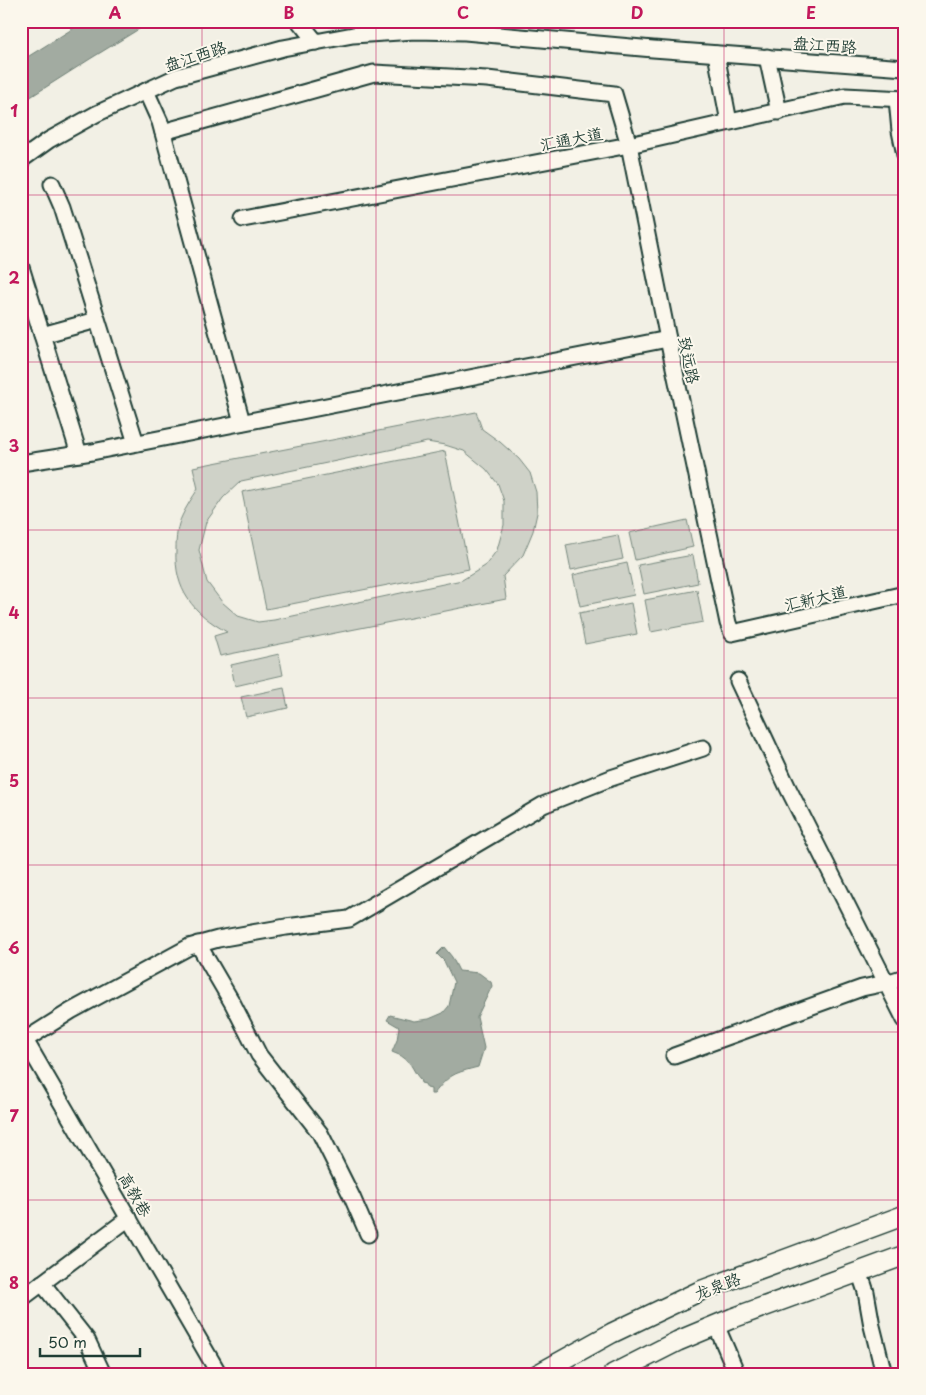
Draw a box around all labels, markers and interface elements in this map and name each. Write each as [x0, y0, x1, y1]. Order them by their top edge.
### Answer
text: A [109, 0, 122, 24]
text: B [284, 0, 295, 24]
text: C [457, 0, 469, 24]
text: D [631, 0, 643, 24]
text: E [806, 0, 816, 24]
street label: 盘江西路 [792, 30, 858, 58]
street label: 盘江西路 [161, 34, 229, 76]
text: 1 [10, 98, 18, 122]
street label: 汇通大道 [537, 120, 605, 156]
text: 2 [8, 265, 20, 289]
street label: 致远路 [673, 334, 707, 386]
text: 3 [9, 433, 19, 457]
street label: 汇新大道 [781, 578, 849, 616]
text: 4 [9, 600, 20, 624]
text: 5 [9, 768, 19, 792]
text: 6 [8, 935, 20, 959]
text: 7 [9, 1103, 19, 1127]
street label: 高教巷 [114, 1167, 158, 1221]
street label: 龙泉路 [690, 1265, 744, 1305]
text: 8 [9, 1270, 19, 1294]
scale bar [40, 1325, 140, 1357]
text: 50 m [48, 1330, 87, 1353]

